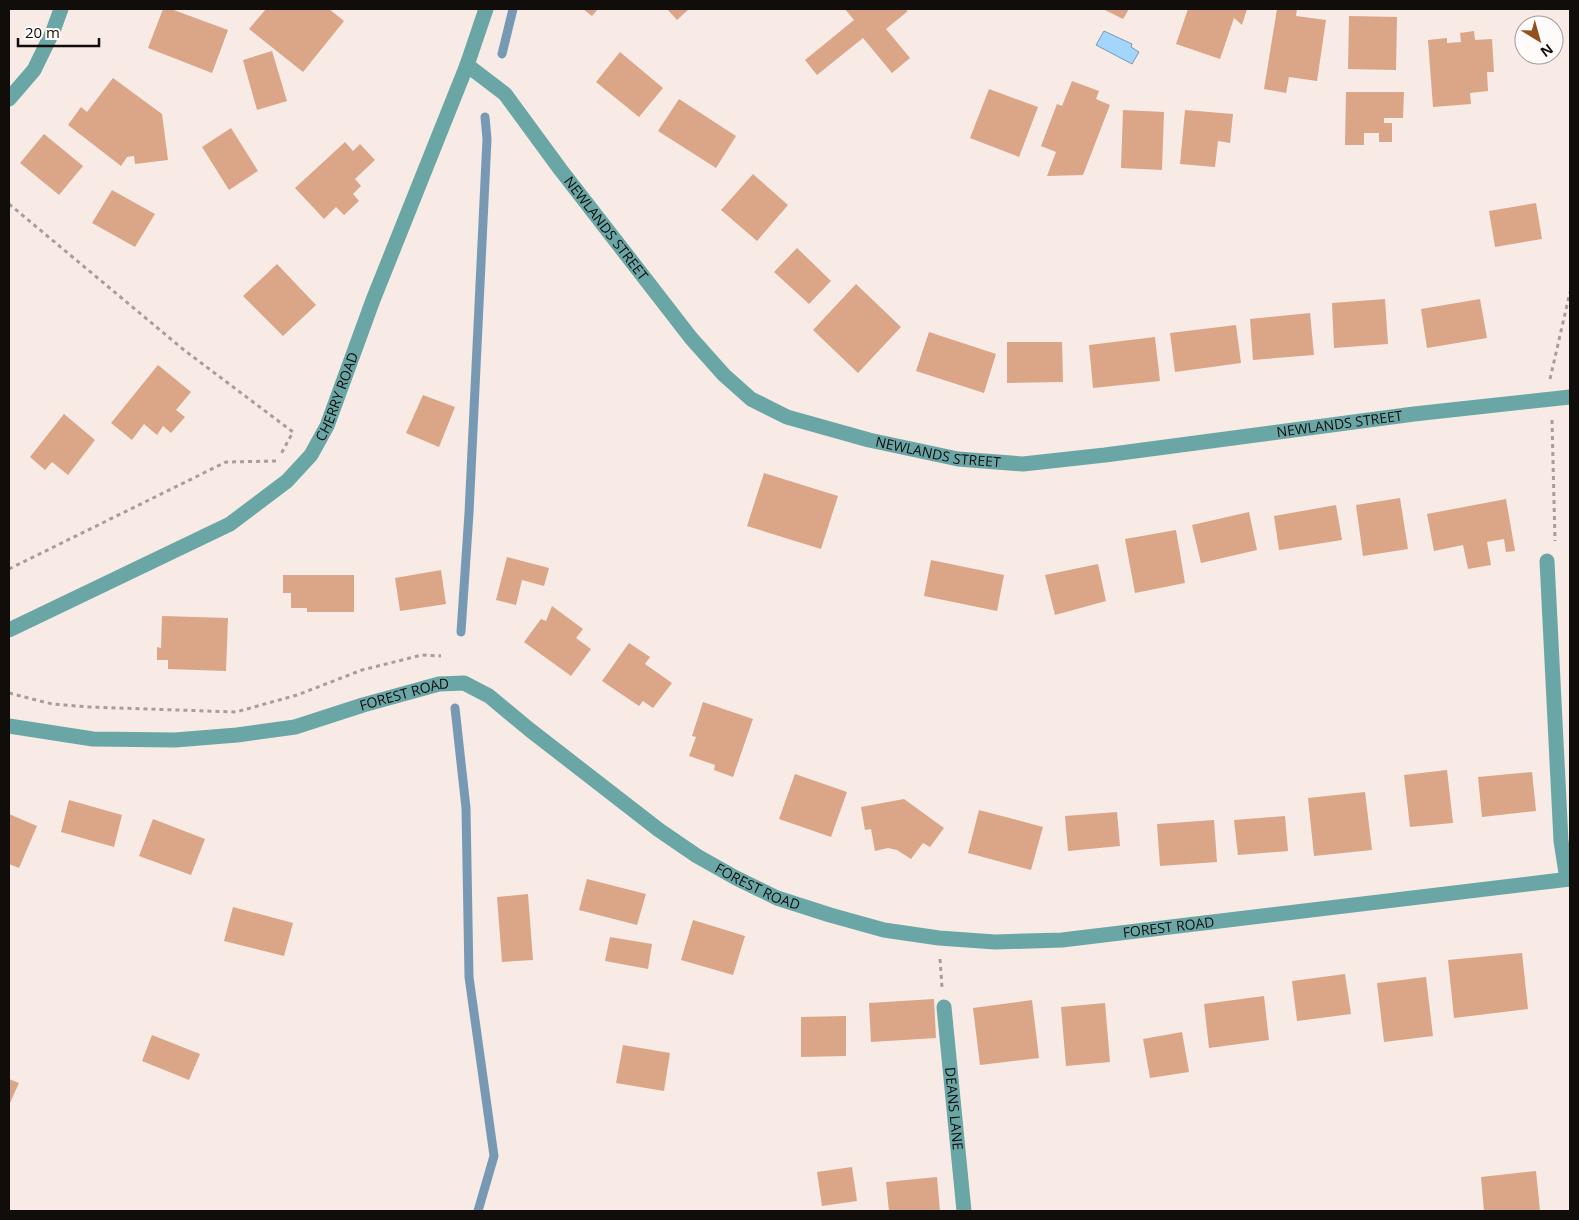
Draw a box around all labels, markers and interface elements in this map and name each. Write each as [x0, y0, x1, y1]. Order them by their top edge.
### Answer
scale bar [18, 15, 99, 47]
north arrow [1514, 15, 1564, 65]
text: 20 m [25, 22, 60, 42]
text: N [1537, 40, 1557, 62]
street label: NEWLANDS STREET [560, 172, 653, 284]
street label: CHERRY ROAD [310, 349, 362, 444]
street label: NEWLANDS STREET [1275, 406, 1404, 441]
street label: NEWLANDS STREET [874, 432, 1002, 471]
street label: FOREST ROAD [357, 674, 449, 715]
street label: FOREST ROAD [712, 858, 803, 914]
street label: FOREST ROAD [1122, 912, 1215, 942]
street label: DEANS LANE [941, 1066, 968, 1151]

